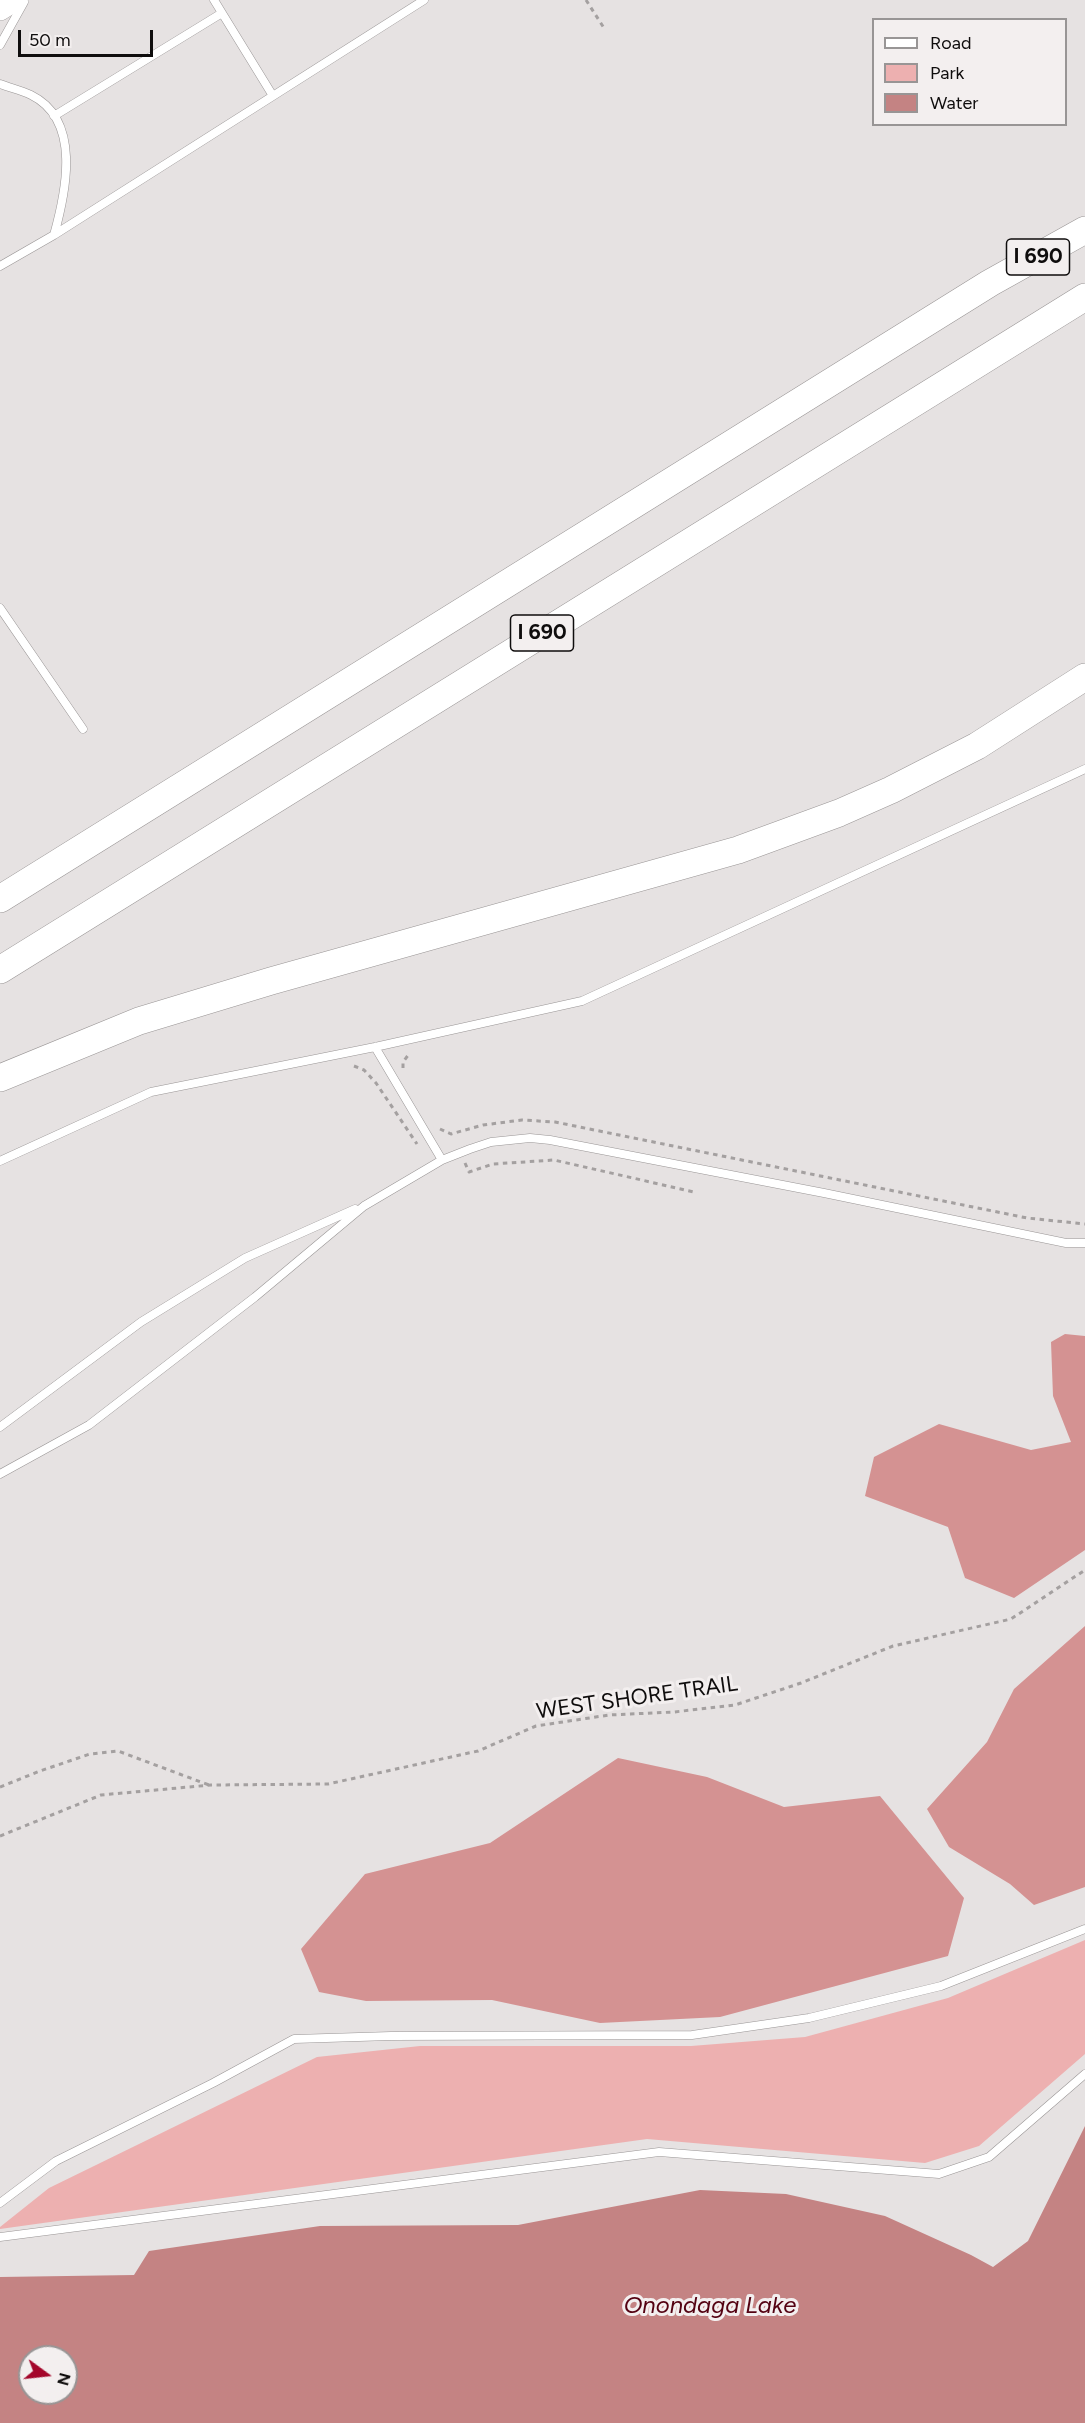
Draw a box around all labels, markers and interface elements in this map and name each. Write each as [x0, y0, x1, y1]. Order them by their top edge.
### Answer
scale bar [21, 18, 156, 56]
legend [872, 18, 1067, 126]
text: 50 m [29, 29, 71, 51]
text: Road [930, 32, 971, 54]
text: Park [930, 62, 964, 84]
text: Water [930, 92, 978, 114]
road number: I 690 [1006, 239, 1070, 275]
road number: I 690 [510, 615, 574, 651]
street label: WEST SHORE TRAIL [535, 1671, 739, 1725]
water label: Onondaga Lake [624, 2292, 796, 2320]
north arrow [18, 2345, 78, 2405]
text: N [53, 2371, 75, 2388]

